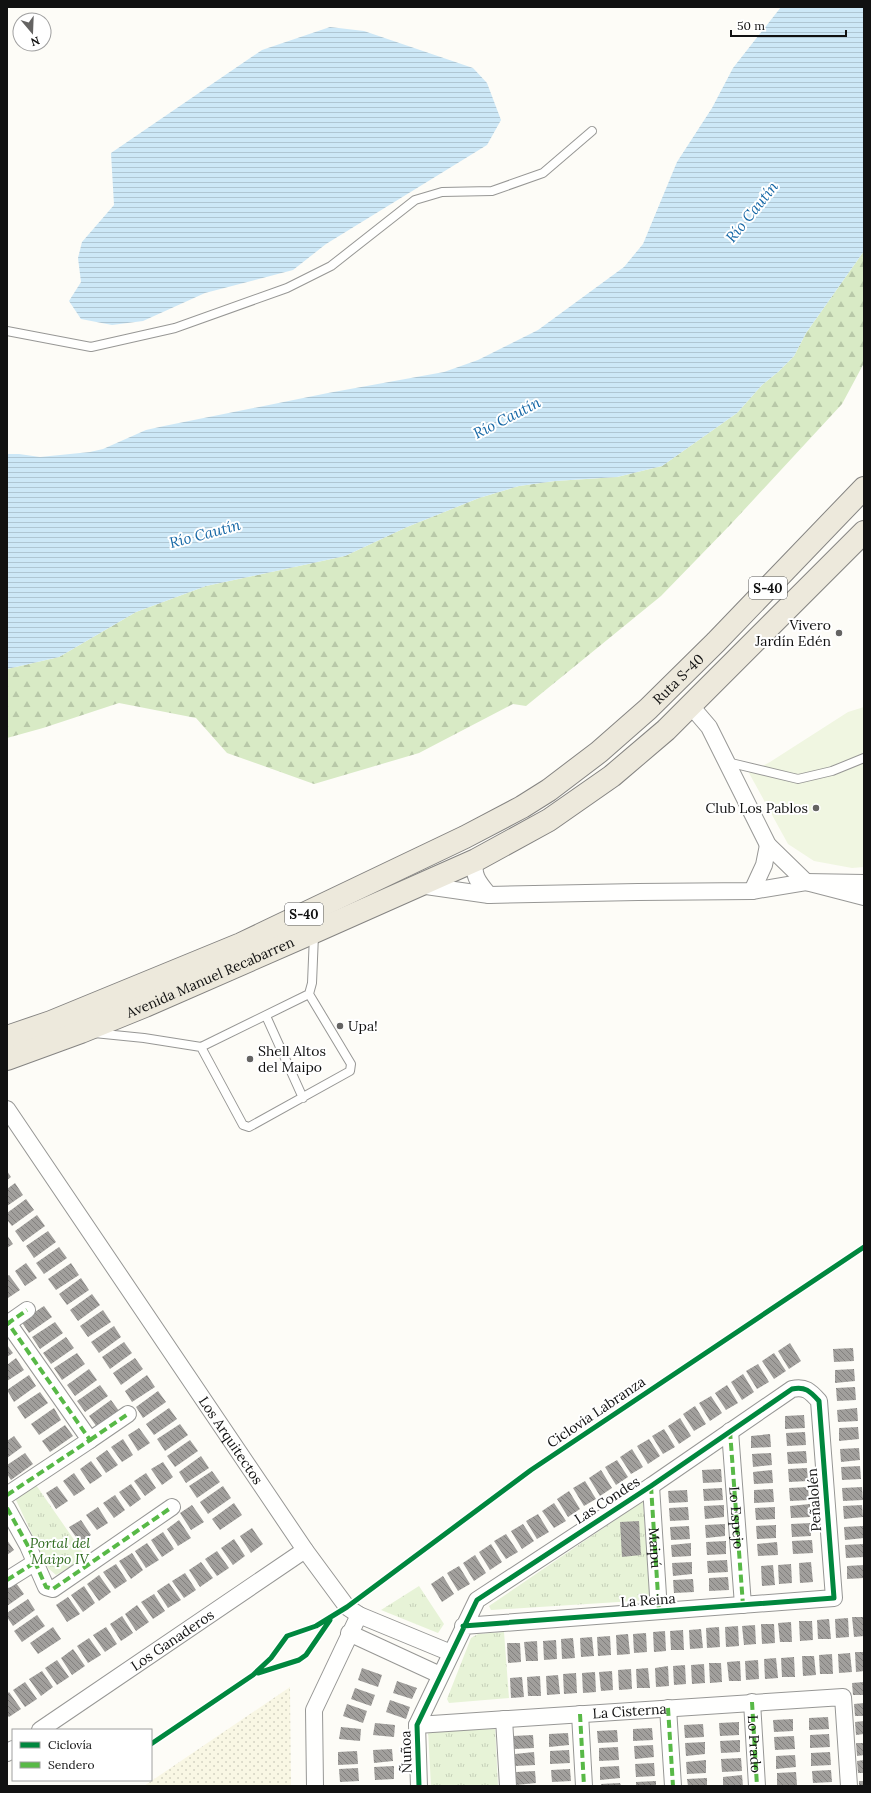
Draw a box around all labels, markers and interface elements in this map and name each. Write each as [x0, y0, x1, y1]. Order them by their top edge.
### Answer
north arrow [12, 12, 52, 52]
scale bar [731, 12, 846, 38]
text: 50 m [737, 18, 765, 33]
text: N [28, 33, 42, 50]
water label: Río Cautín [721, 177, 782, 246]
water label: Río Cautín [470, 392, 544, 443]
water label: Río Cautín [167, 515, 243, 552]
road number: S-40 [749, 577, 787, 599]
place label: Vivero Jardín Edén [754, 616, 831, 650]
marker: Vivero Jardín Edén [834, 628, 844, 638]
street label: Ruta S-40 [649, 650, 708, 708]
place label: Club Los Pablos [706, 799, 808, 817]
marker: Club Los Pablos [811, 803, 821, 813]
road number: S-40 [285, 903, 323, 925]
street label: Avenida Manuel Recabarren [123, 933, 297, 1022]
place label: Upa! [348, 1017, 378, 1035]
marker: Upa! [335, 1021, 345, 1031]
place label: Shell Altos del Maipo [258, 1042, 326, 1076]
marker: Shell Altos del Maipo [245, 1054, 255, 1064]
street label: Ciclovia Labranza [543, 1372, 649, 1452]
street label: Los Arquitectos [195, 1393, 267, 1488]
street label: Peñalolén [803, 1467, 825, 1532]
street label: Las Condes [571, 1472, 643, 1528]
street label: Lo Espejo [725, 1486, 748, 1550]
street label: Maipú [645, 1527, 665, 1569]
park label: Portal del Maipo IV [30, 1534, 90, 1568]
street label: La Reina [620, 1589, 676, 1611]
street label: Los Ganaderos [127, 1605, 217, 1675]
street label: La Cisterna [592, 1700, 667, 1722]
street label: Lo Prado [744, 1714, 765, 1774]
legend [12, 1729, 152, 1781]
street label: Ñuñoa [396, 1730, 416, 1774]
text: Ciclovía [48, 1737, 92, 1752]
text: Sendero [48, 1757, 94, 1772]

